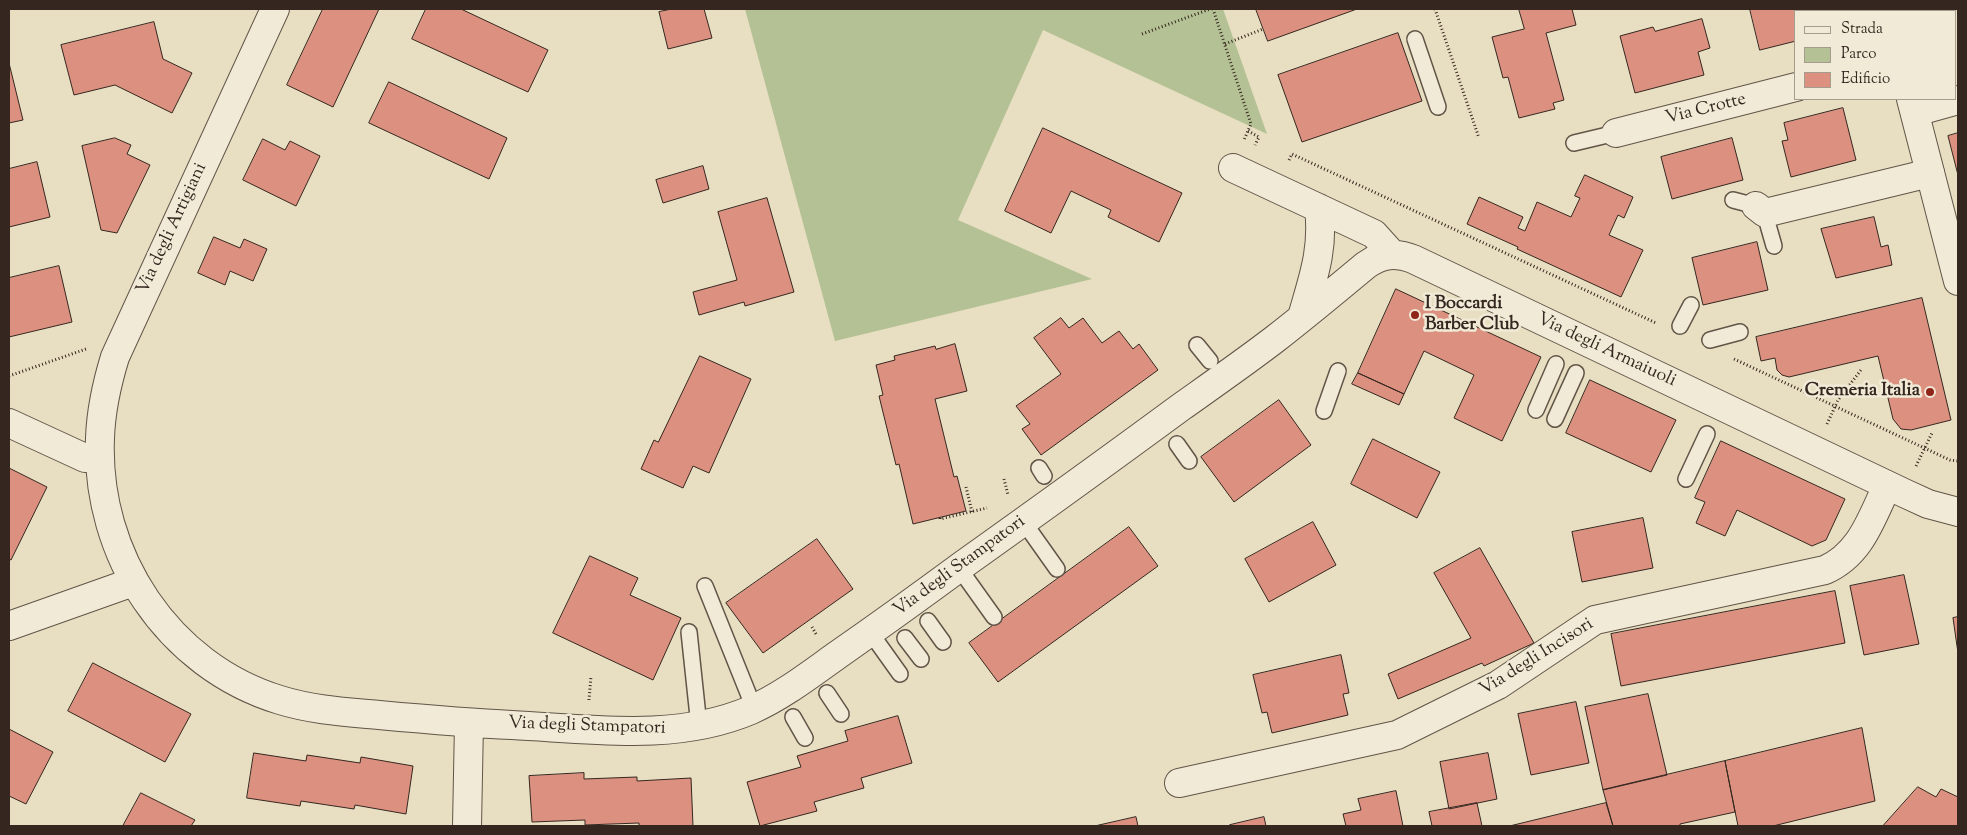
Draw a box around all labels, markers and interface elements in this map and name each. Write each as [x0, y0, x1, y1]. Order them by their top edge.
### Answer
legend [1794, 10, 1957, 100]
text: Strada [1841, 19, 1883, 40]
text: Parco [1841, 44, 1877, 65]
text: Edificio [1841, 69, 1890, 90]
street label: Via Crotte [1664, 90, 1748, 130]
street label: Via degli Artigiani [133, 160, 213, 298]
place label: I Boccardi Barber Club [1425, 294, 1519, 336]
marker: I Boccardi Barber Club [1409, 309, 1421, 321]
street label: Via degli Armaiuoli [1533, 309, 1679, 393]
place label: Cremeria Italia [1805, 381, 1920, 403]
marker: Cremeria Italia [1924, 386, 1936, 398]
street label: Via degli Stampatori [890, 512, 1030, 622]
street label: Via degli Incisori [1476, 614, 1598, 702]
street label: Via degli Stampatori [508, 713, 666, 741]

